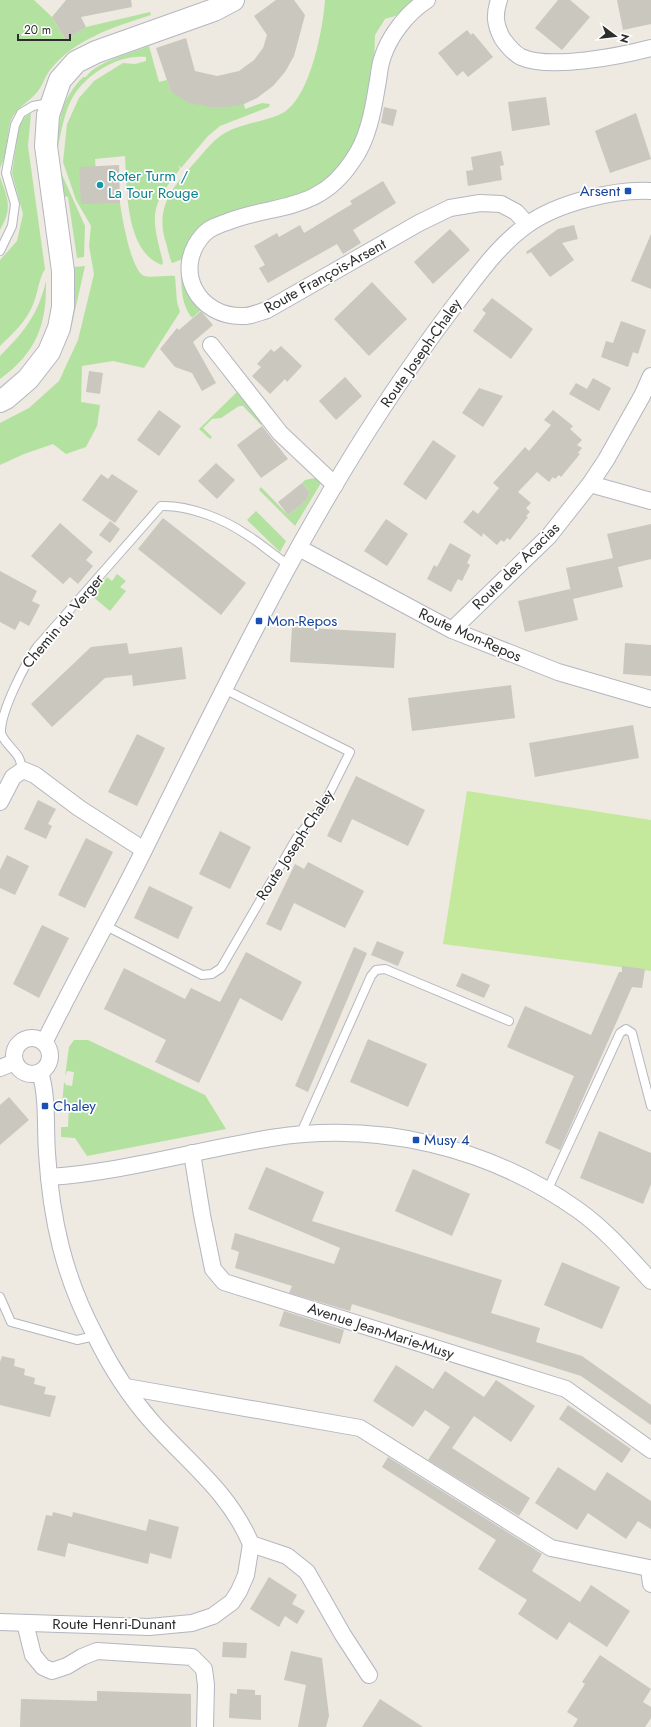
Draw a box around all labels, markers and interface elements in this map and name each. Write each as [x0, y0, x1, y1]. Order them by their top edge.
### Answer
scale bar [18, 16, 70, 42]
north arrow [595, 16, 635, 56]
text: 20 m [24, 21, 51, 39]
text: N [616, 32, 634, 45]
place label: Roter Turm / La Tour Rouge [108, 165, 199, 204]
marker: Roter Turm / La Tour Rouge [95, 180, 105, 190]
place label: Arsent [580, 180, 620, 202]
marker: Arsent [623, 186, 633, 196]
street label: Route François-Arsent [260, 233, 390, 319]
street label: Route Joseph-Chaley [375, 294, 467, 412]
street label: Route des Acacias [467, 517, 565, 615]
street label: Chemin du Verger [17, 568, 110, 673]
street label: Route Mon-Repos [415, 602, 525, 668]
place label: Mon-Repos [267, 610, 337, 632]
marker: Mon-Repos [254, 616, 264, 626]
street label: Route Joseph-Chaley [251, 785, 339, 905]
place label: Chaley [53, 1095, 96, 1117]
marker: Chaley [40, 1101, 50, 1111]
place label: Musy 4 [424, 1129, 470, 1151]
marker: Musy 4 [411, 1135, 421, 1145]
street label: Avenue Jean-Marie-Musy [305, 1297, 457, 1365]
street label: Route Henri-Dunant [52, 1613, 176, 1635]

